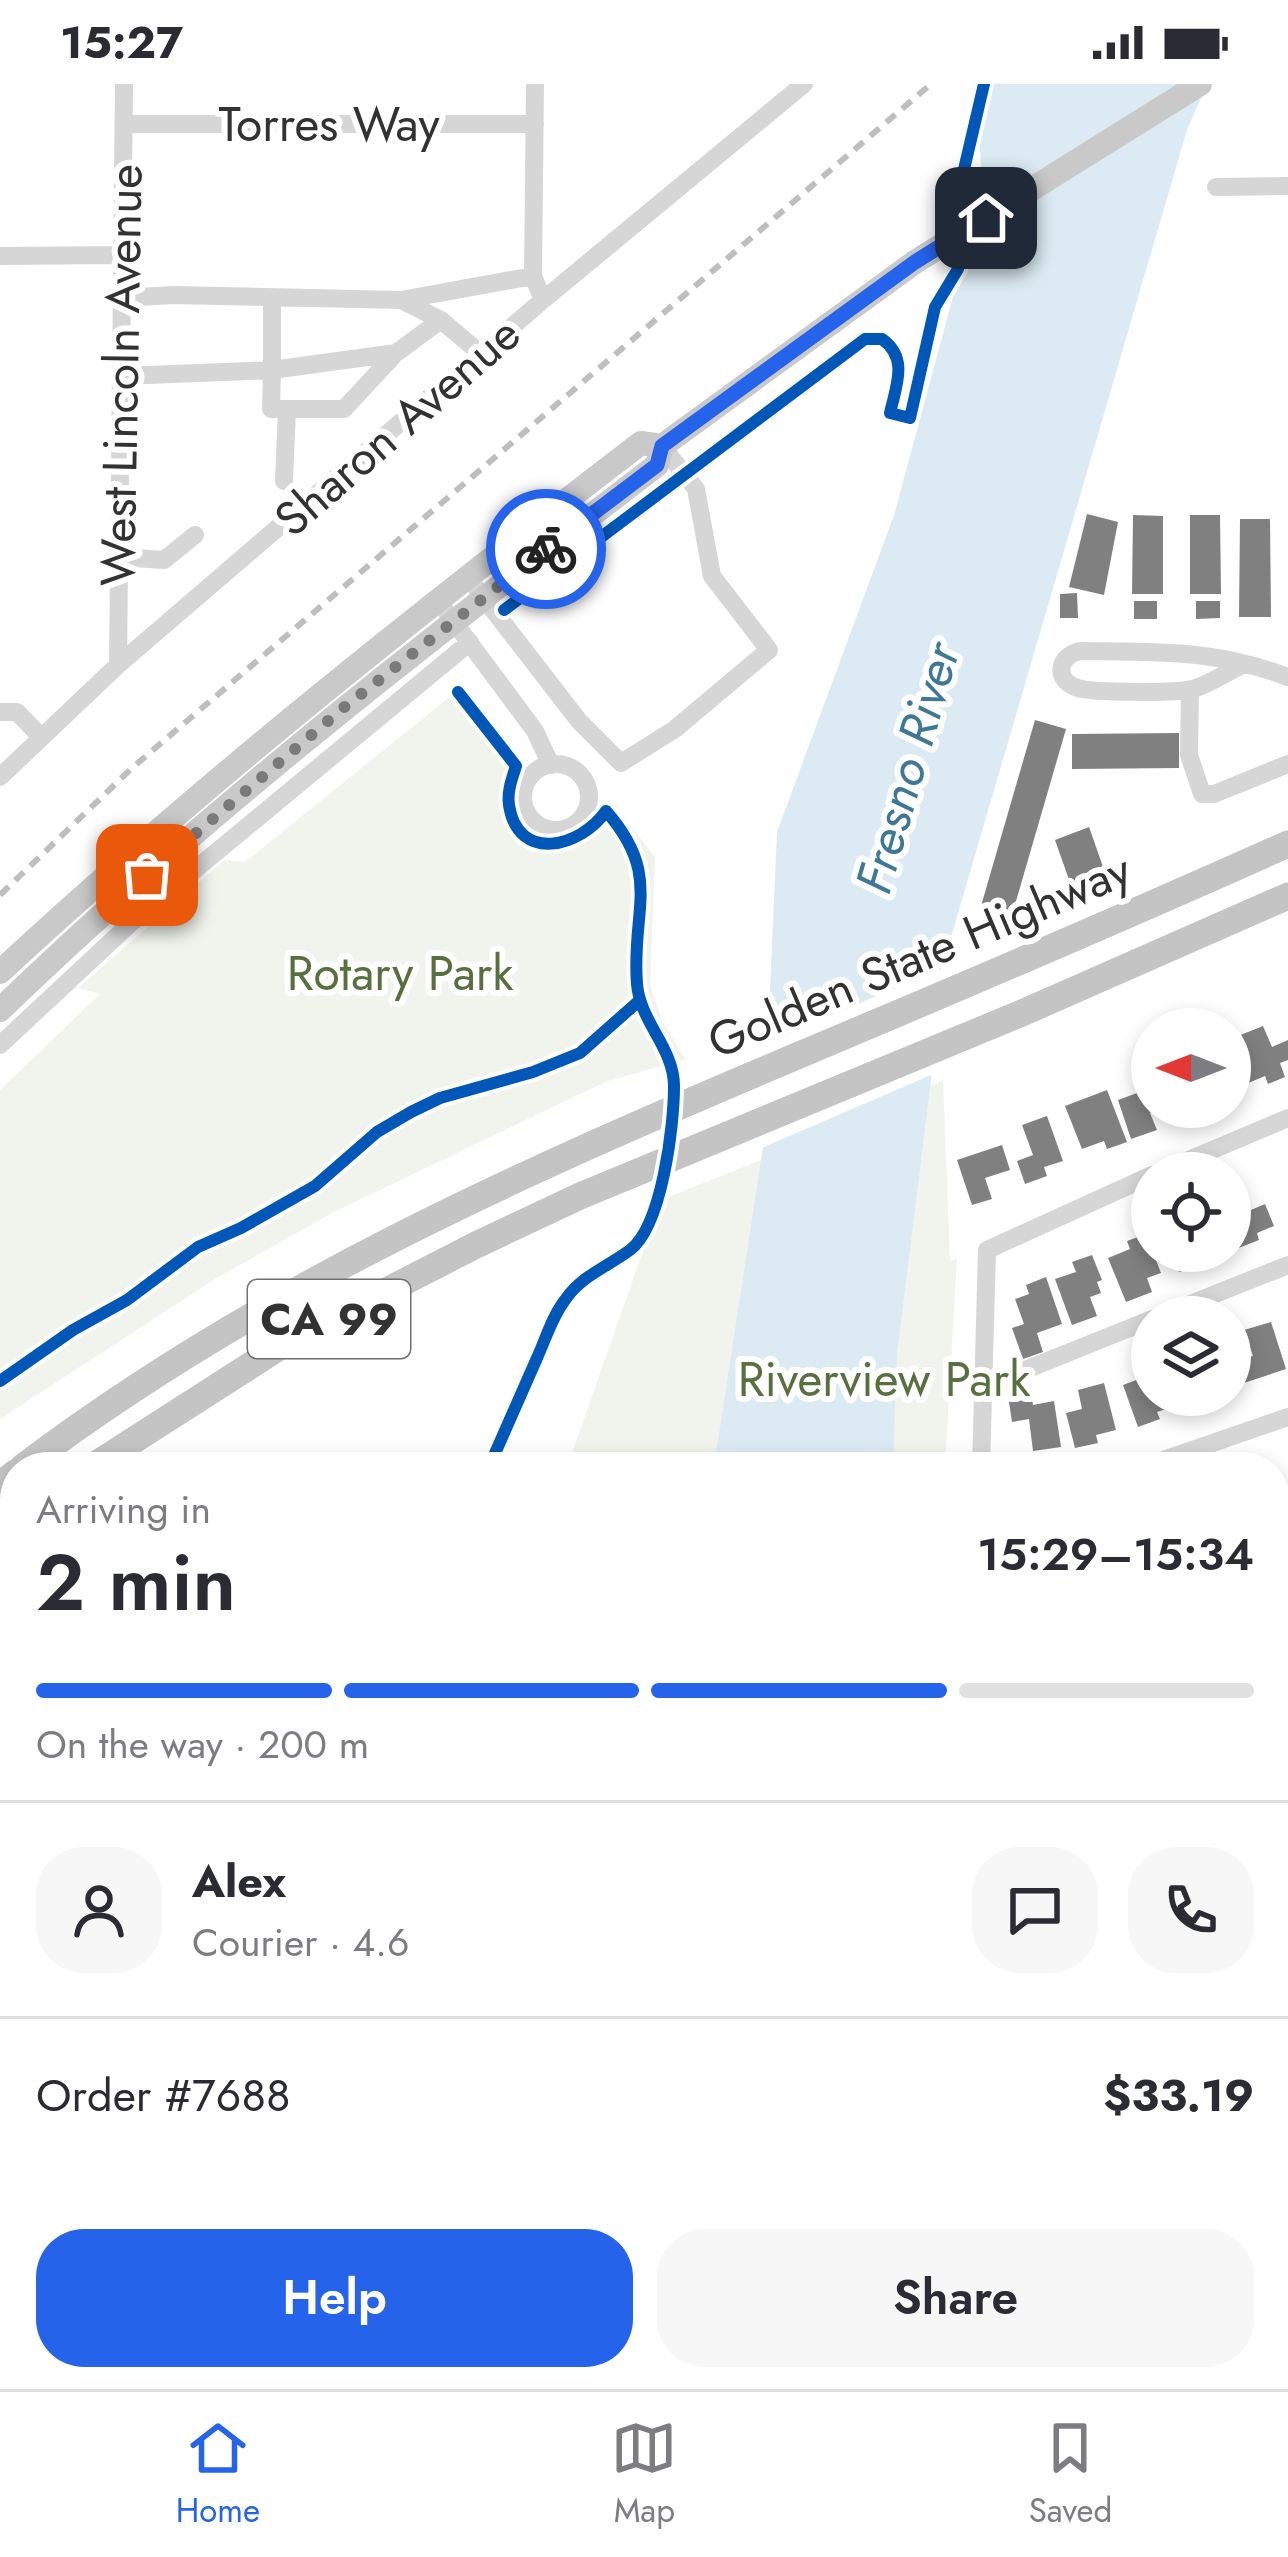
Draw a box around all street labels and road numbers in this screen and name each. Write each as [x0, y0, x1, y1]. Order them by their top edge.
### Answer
street label: Torres Way [218, 90, 440, 159]
street label: West Lincoln Avenue [83, 163, 160, 587]
street label: Sharon Avenue [259, 300, 535, 553]
street label: Golden State Highway [697, 835, 1142, 1076]
road number: CA 99 [248, 1280, 410, 1358]

